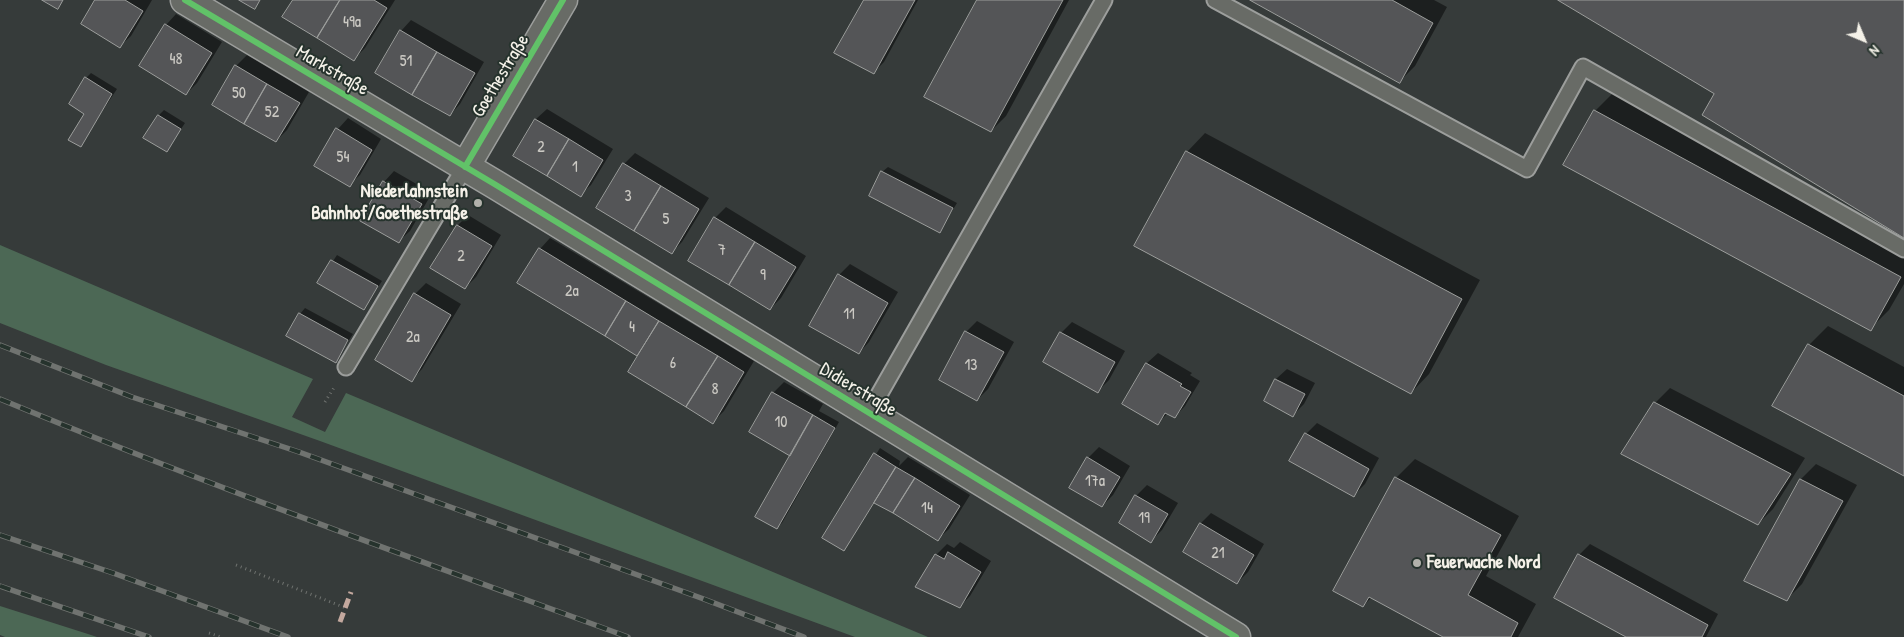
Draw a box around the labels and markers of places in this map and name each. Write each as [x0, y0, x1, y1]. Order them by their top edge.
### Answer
place label: Niederlahnstein Bahnhof/Goethestraße [311, 181, 468, 225]
marker: Niederlahnstein Bahnhof/Goethestraße [472, 197, 484, 209]
place label: Feuerwache Nord [1427, 552, 1540, 574]
marker: Feuerwache Nord [1411, 557, 1423, 569]

